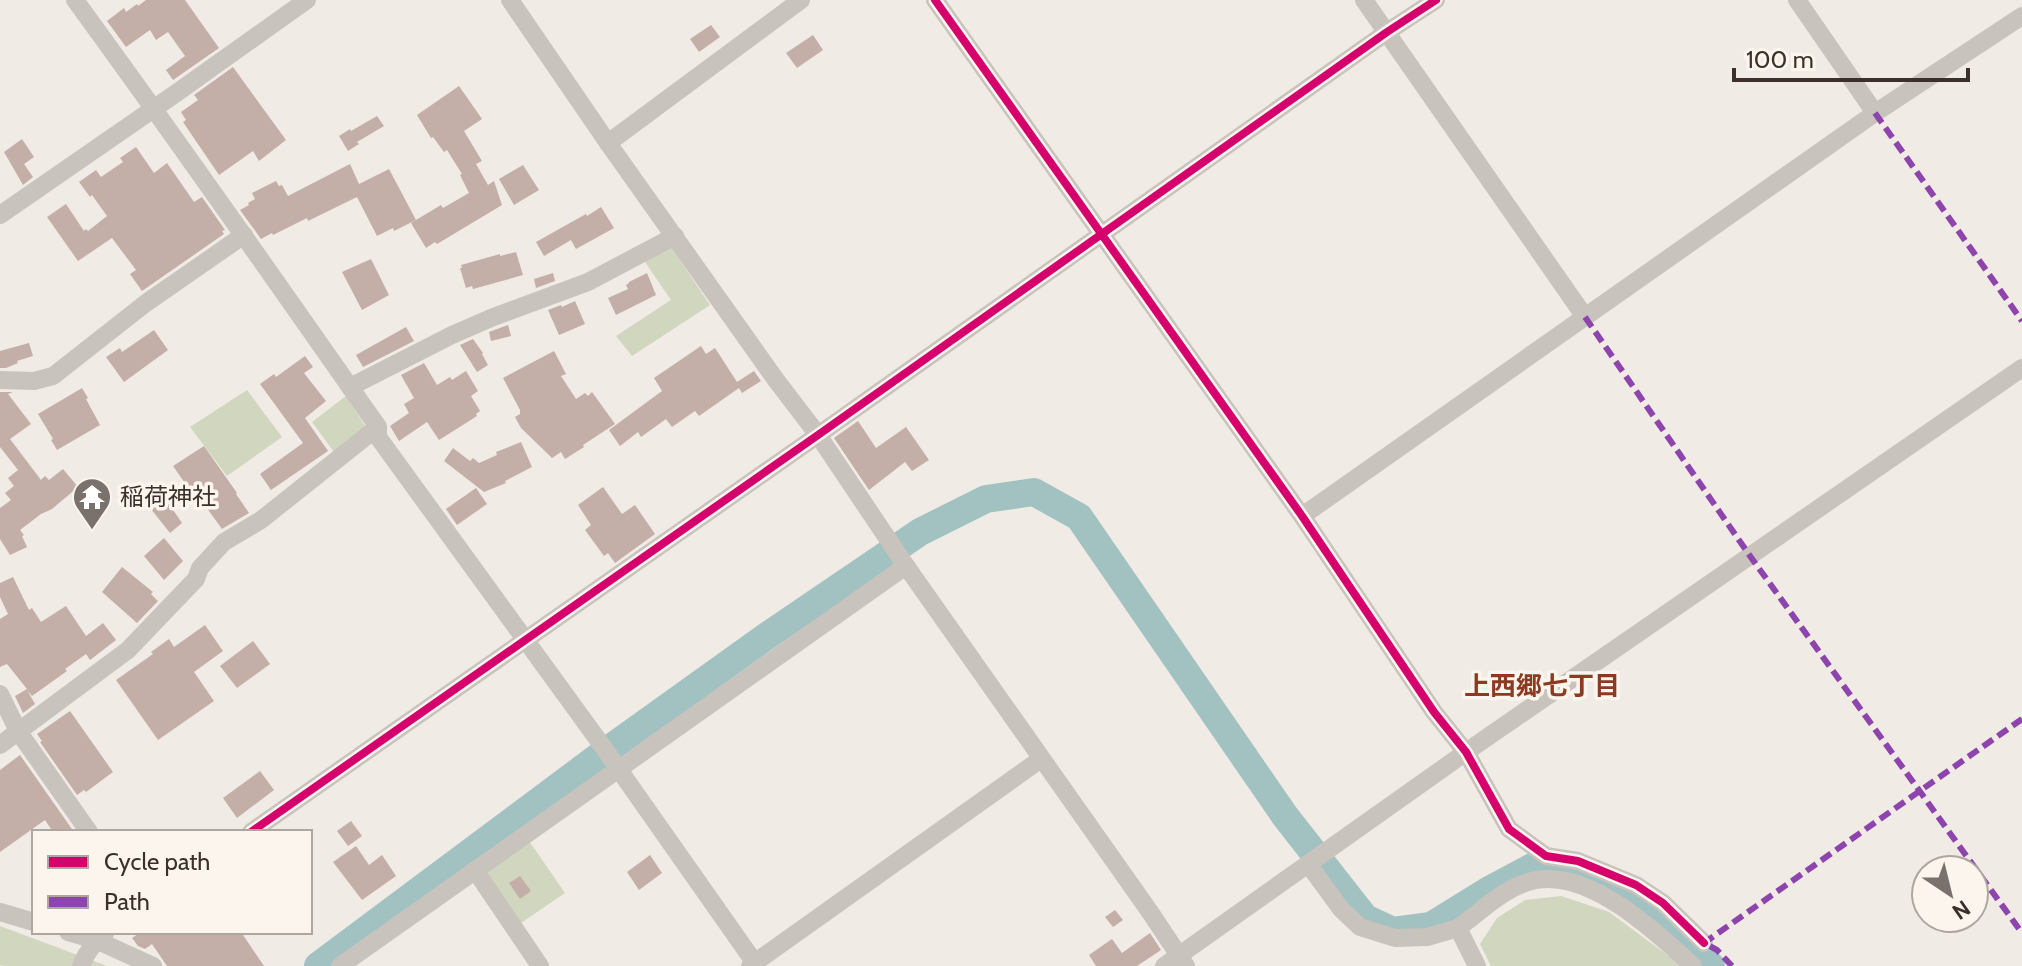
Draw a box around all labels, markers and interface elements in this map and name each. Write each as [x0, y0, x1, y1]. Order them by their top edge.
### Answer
scale bar [1734, 32, 1968, 82]
text: 100 m [1746, 45, 1814, 74]
temple icon: 稲荷神社 [71, 476, 113, 531]
place label: 稲荷神社 [120, 482, 216, 511]
district label: 上西郷七丁目 [1464, 670, 1620, 702]
legend [32, 830, 312, 934]
text: Cycle path [104, 847, 210, 876]
north arrow [1910, 854, 1990, 934]
text: Path [104, 887, 150, 916]
text: N [1947, 894, 1975, 925]

